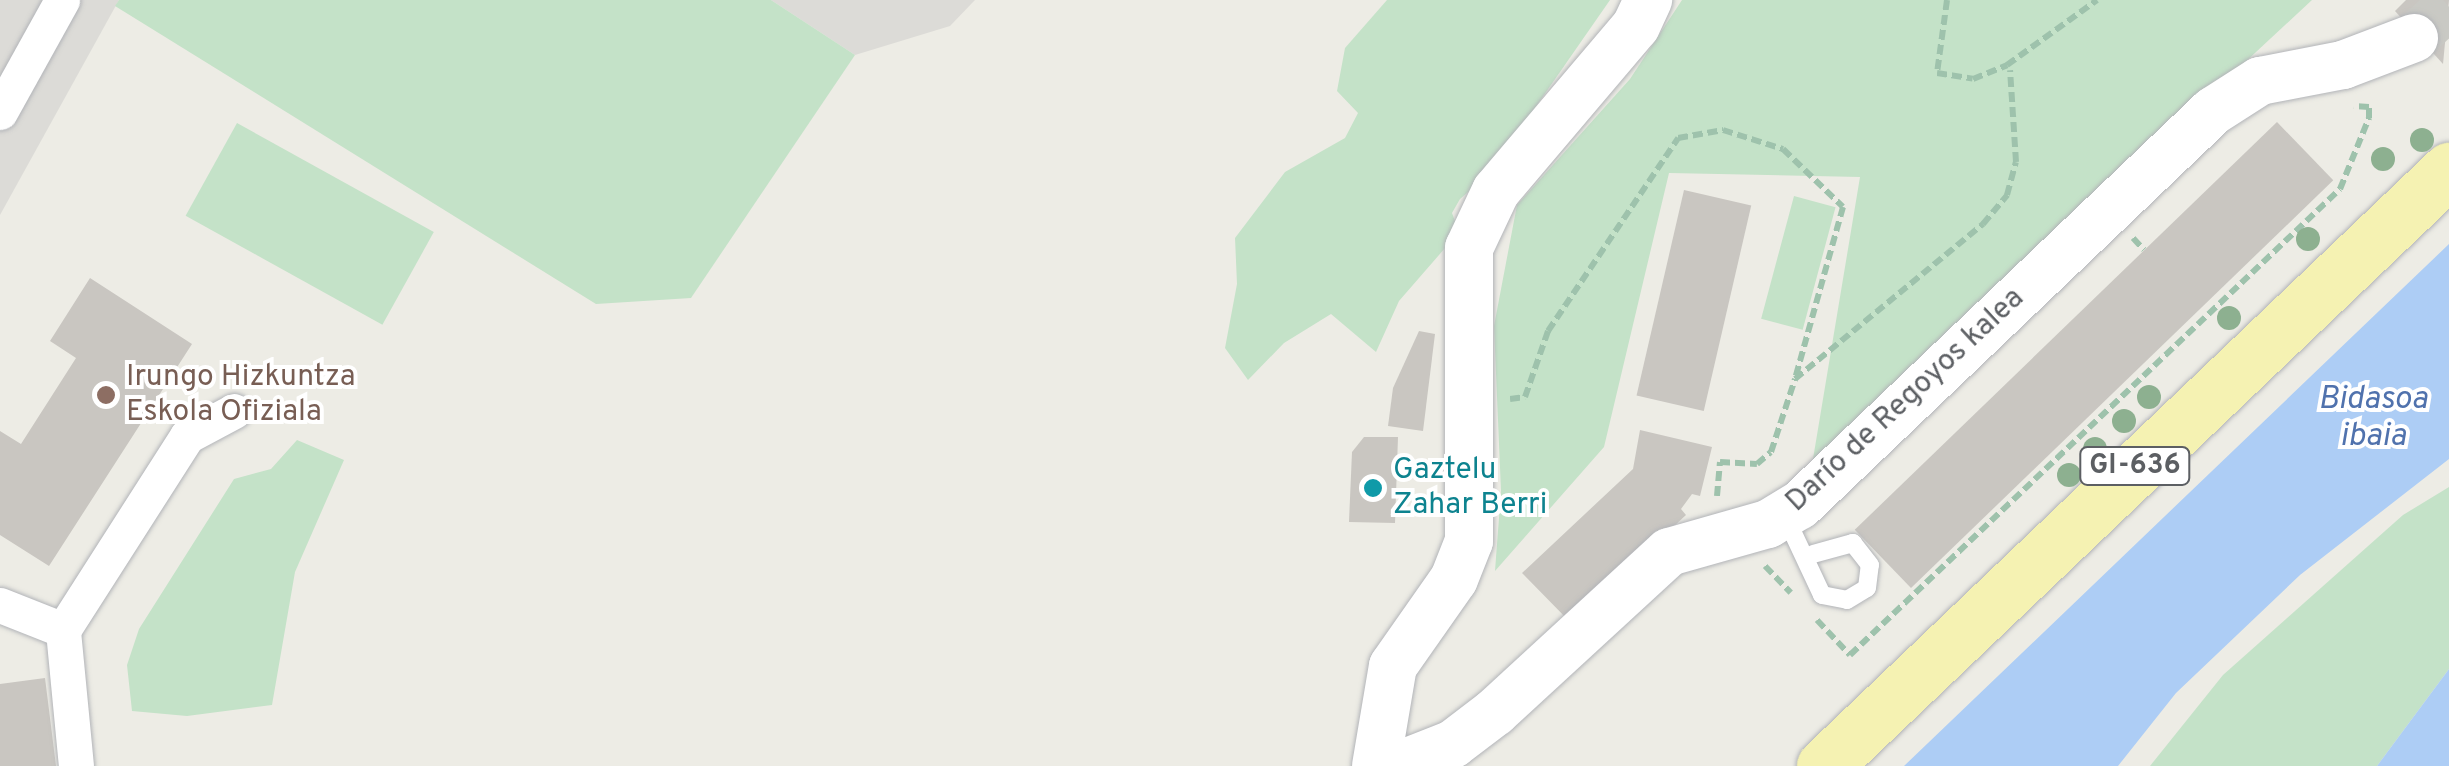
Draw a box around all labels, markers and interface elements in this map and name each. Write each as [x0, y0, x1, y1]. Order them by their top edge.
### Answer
street label: Darío de Regoyos kalea [1780, 281, 2032, 521]
place label: Irungo Hizkuntza Eskola Ofiziala [126, 360, 356, 430]
water label: Bidasoa ibaia [2318, 382, 2428, 457]
marker: Irungo Hizkuntza Eskola Ofiziala [95, 384, 117, 406]
road number: GI-636 [2078, 443, 2192, 489]
place label: Gaztelu Zahar Berri [1393, 453, 1547, 524]
marker: Gaztelu Zahar Berri [1362, 477, 1384, 499]

